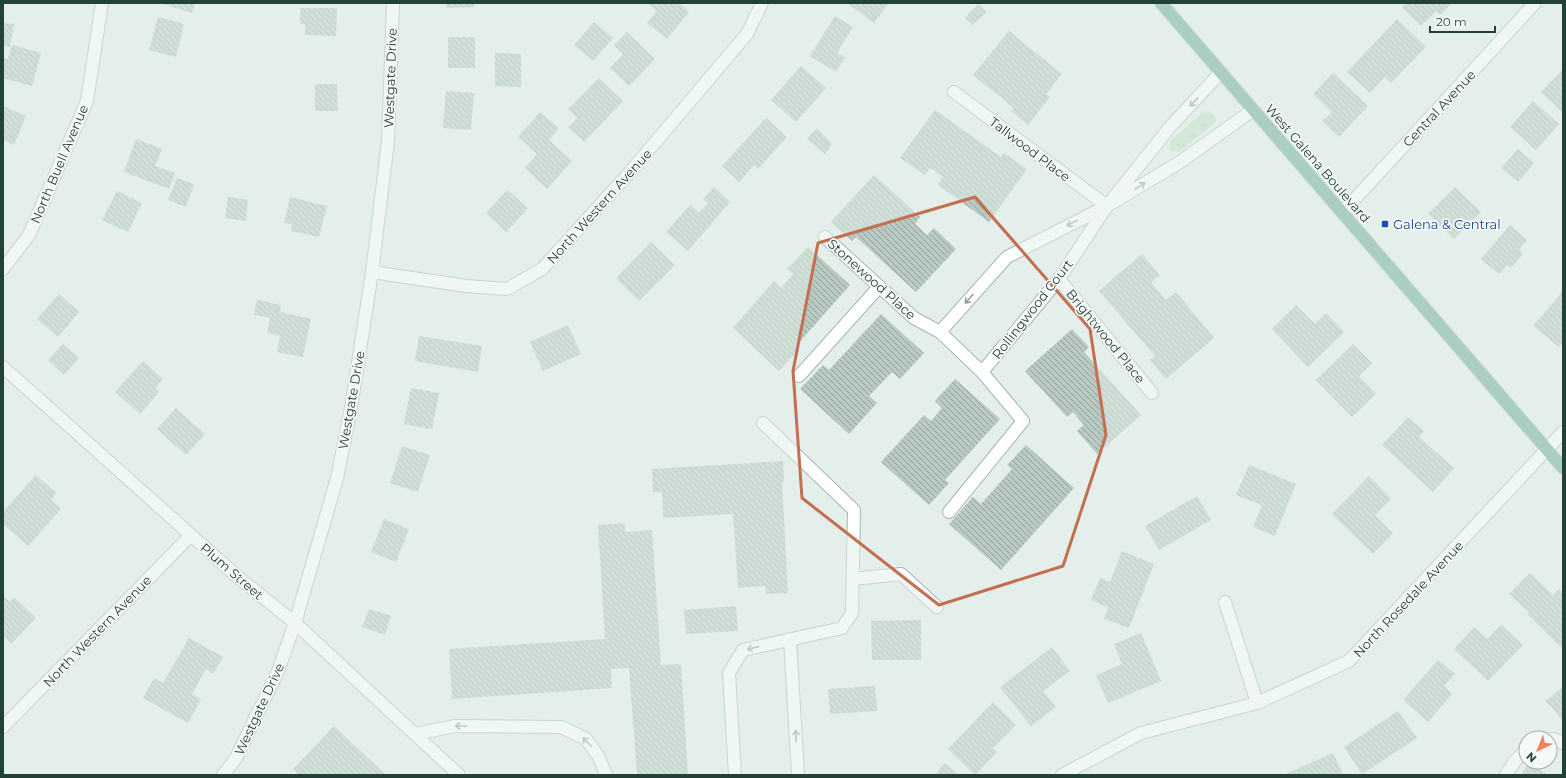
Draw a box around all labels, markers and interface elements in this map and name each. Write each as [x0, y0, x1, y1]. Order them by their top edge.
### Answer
scale bar [1430, 8, 1495, 34]
text: 20 m [1436, 14, 1467, 29]
street label: Westgate Drive [380, 28, 400, 128]
street label: Central Avenue [1399, 66, 1479, 150]
one-way arrow [1189, 96, 1198, 107]
street label: West Galena Boulevard [1262, 100, 1374, 226]
street label: North Buell Avenue [27, 102, 91, 226]
street label: Tallwood Place [986, 113, 1074, 185]
street label: North Western Avenue [543, 145, 655, 267]
one-way arrow [1134, 181, 1146, 189]
place label: Galena & Central [1393, 216, 1501, 232]
marker: Galena & Central [1380, 219, 1390, 229]
one-way arrow [1066, 220, 1078, 228]
street label: Stonewood Place [825, 235, 919, 323]
street label: Rollingwood Court [988, 256, 1076, 362]
street label: Brightwood Place [1063, 286, 1149, 386]
one-way arrow [965, 294, 974, 304]
street label: Westgate Drive [334, 349, 368, 451]
street label: North Rosedale Avenue [1350, 537, 1466, 661]
street label: Plum Street [197, 539, 267, 603]
street label: North Western Avenue [40, 572, 155, 690]
one-way arrow [746, 644, 759, 652]
street label: Westgate Drive [231, 660, 287, 758]
one-way arrow [455, 722, 468, 730]
one-way arrow [792, 730, 799, 743]
north arrow [1518, 730, 1558, 770]
one-way arrow [582, 737, 592, 747]
text: N [1523, 749, 1539, 765]

